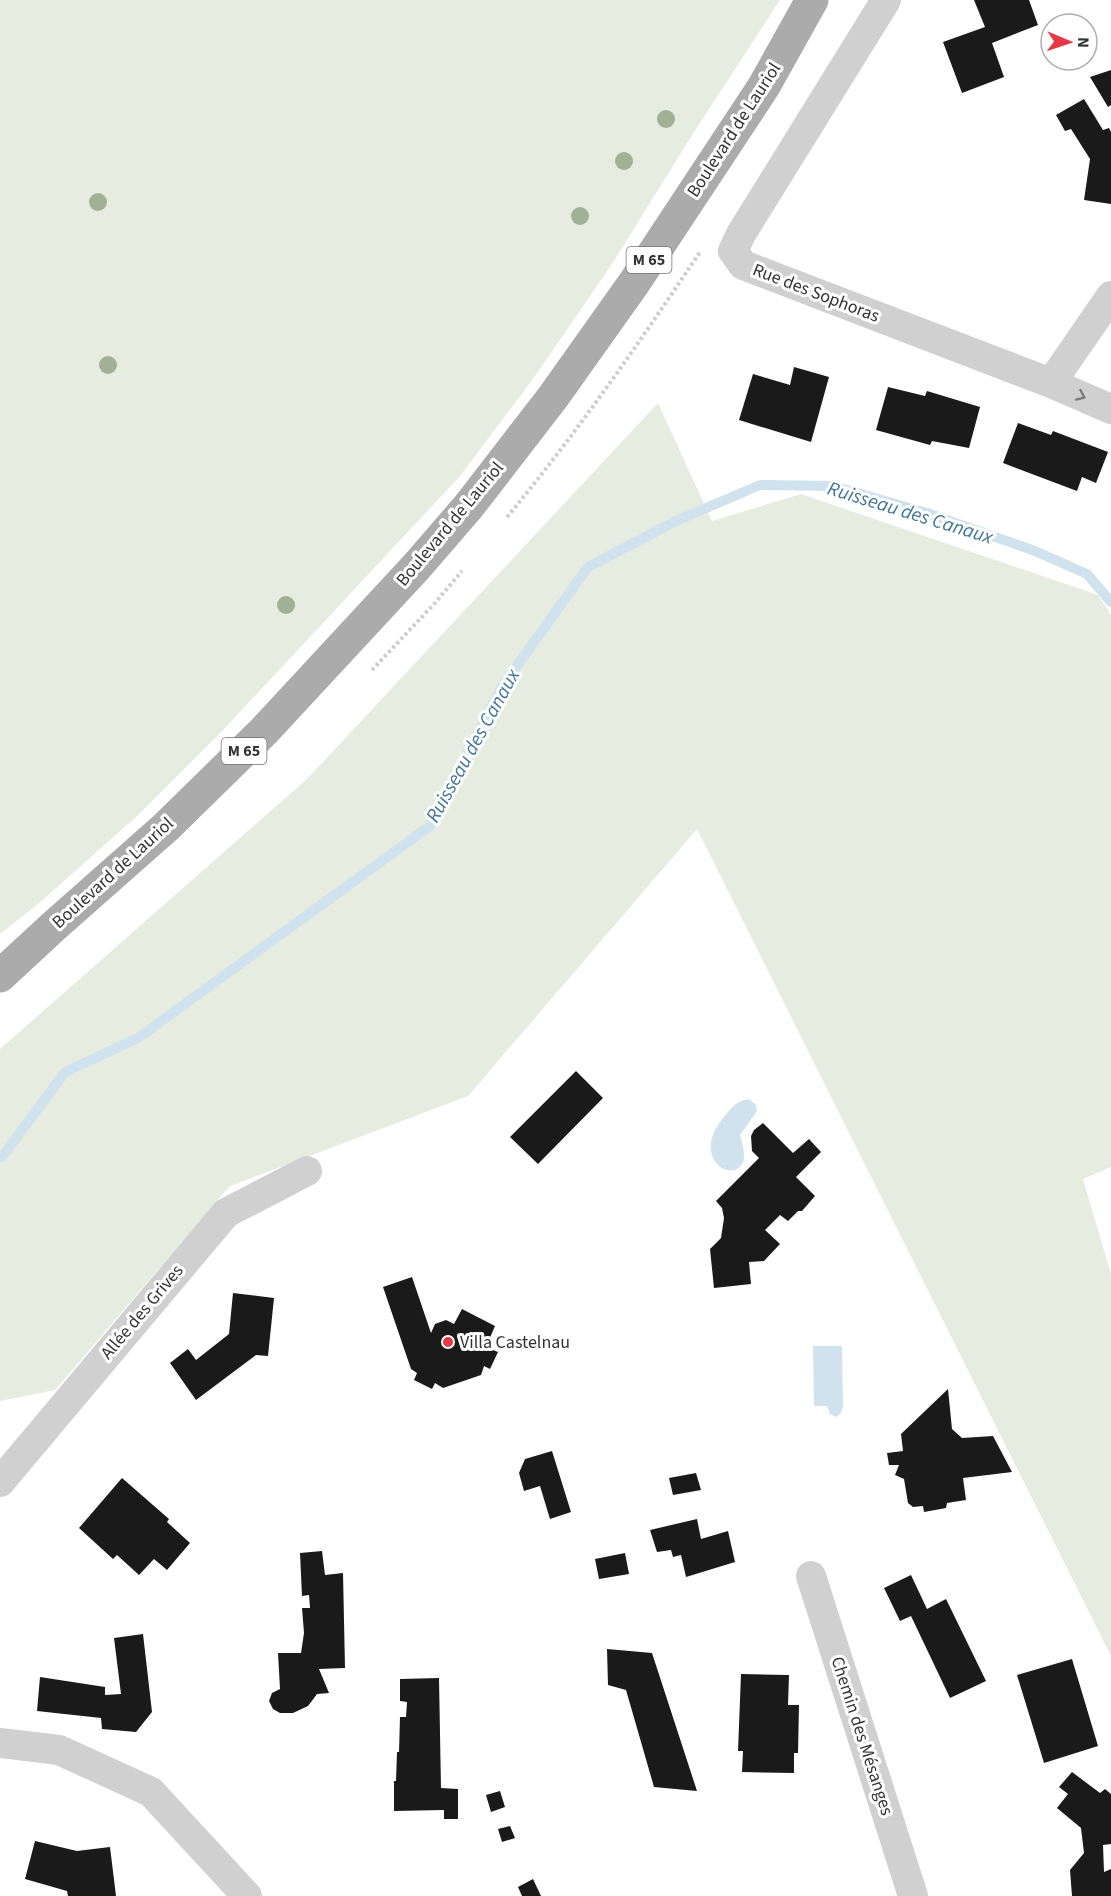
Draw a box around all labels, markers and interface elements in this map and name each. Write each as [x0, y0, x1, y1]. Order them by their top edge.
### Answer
north arrow [1039, 12, 1099, 72]
text: N [1072, 37, 1094, 48]
street label: Boulevard de Lauriol [681, 58, 787, 202]
road number: M 65 [626, 247, 672, 273]
street label: Rue des Sophoras [749, 257, 883, 329]
one-way arrow [1075, 389, 1086, 401]
street label: Boulevard de Lauriol [390, 456, 510, 592]
water label: Ruisseau des Canaux [824, 475, 997, 552]
water label: Ruisseau des Canaux [419, 663, 527, 828]
road number: M 65 [222, 738, 266, 764]
street label: Boulevard de Lauriol [47, 812, 179, 934]
street label: Allée des Grives [95, 1259, 189, 1365]
place label: Villa Castelnau [460, 1330, 570, 1355]
marker: Villa Castelnau [441, 1335, 455, 1349]
street label: Chemin des Mésanges [825, 1653, 899, 1819]

